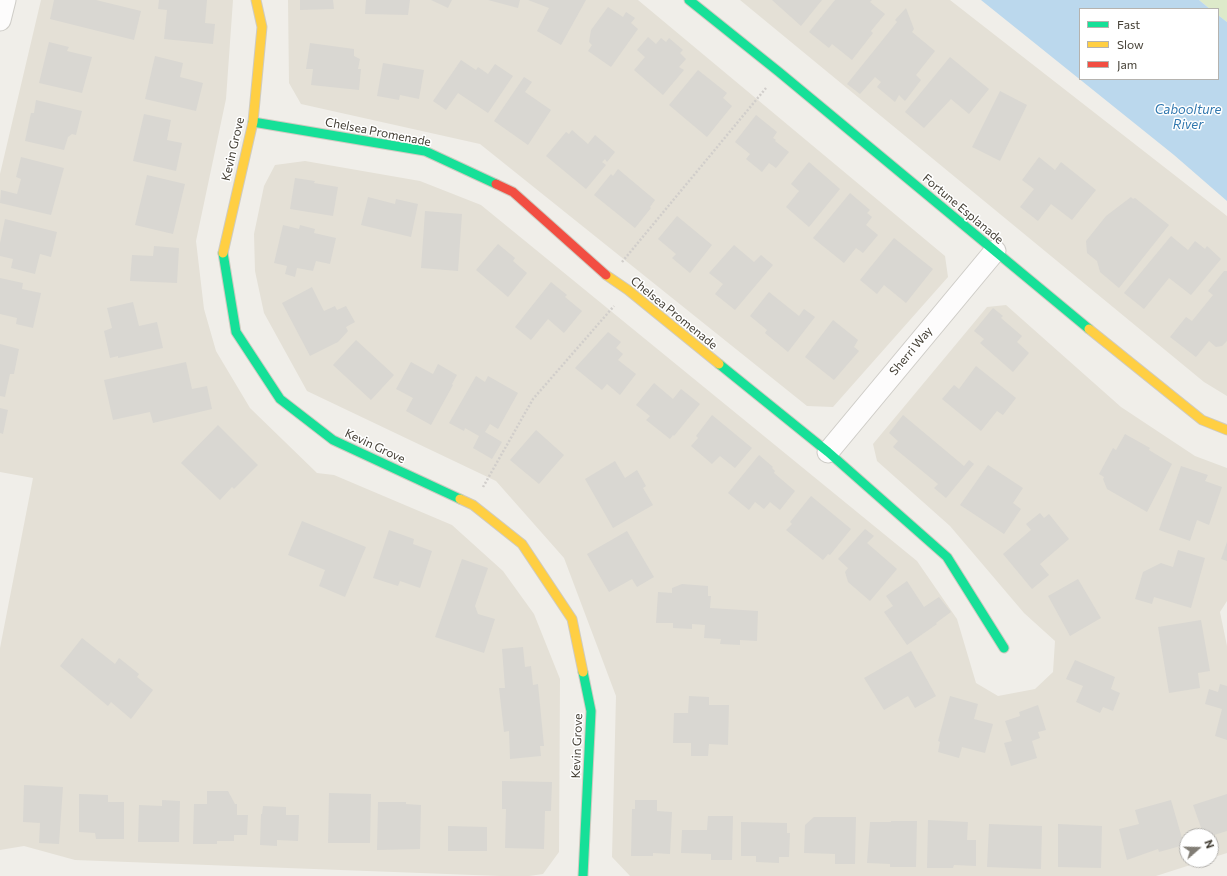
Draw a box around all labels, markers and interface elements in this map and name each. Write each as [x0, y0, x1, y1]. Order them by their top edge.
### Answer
legend [1079, 8, 1219, 80]
text: Fast [1117, 17, 1140, 31]
text: Slow [1117, 37, 1144, 51]
text: Jam [1117, 57, 1137, 71]
water label: Caboolture River [1155, 102, 1221, 133]
street label: Chelsea Promenade [324, 115, 432, 149]
street label: Kevin Grove [219, 116, 247, 182]
street label: Fortune Esplanade [920, 171, 1006, 247]
street label: Chelsea Promenade [628, 274, 720, 352]
street label: Sherri Way [886, 324, 936, 378]
street label: Kevin Grove [343, 426, 407, 466]
street label: Kevin Grove [569, 713, 585, 779]
north arrow [1179, 828, 1219, 868]
text: N [1202, 838, 1217, 850]

